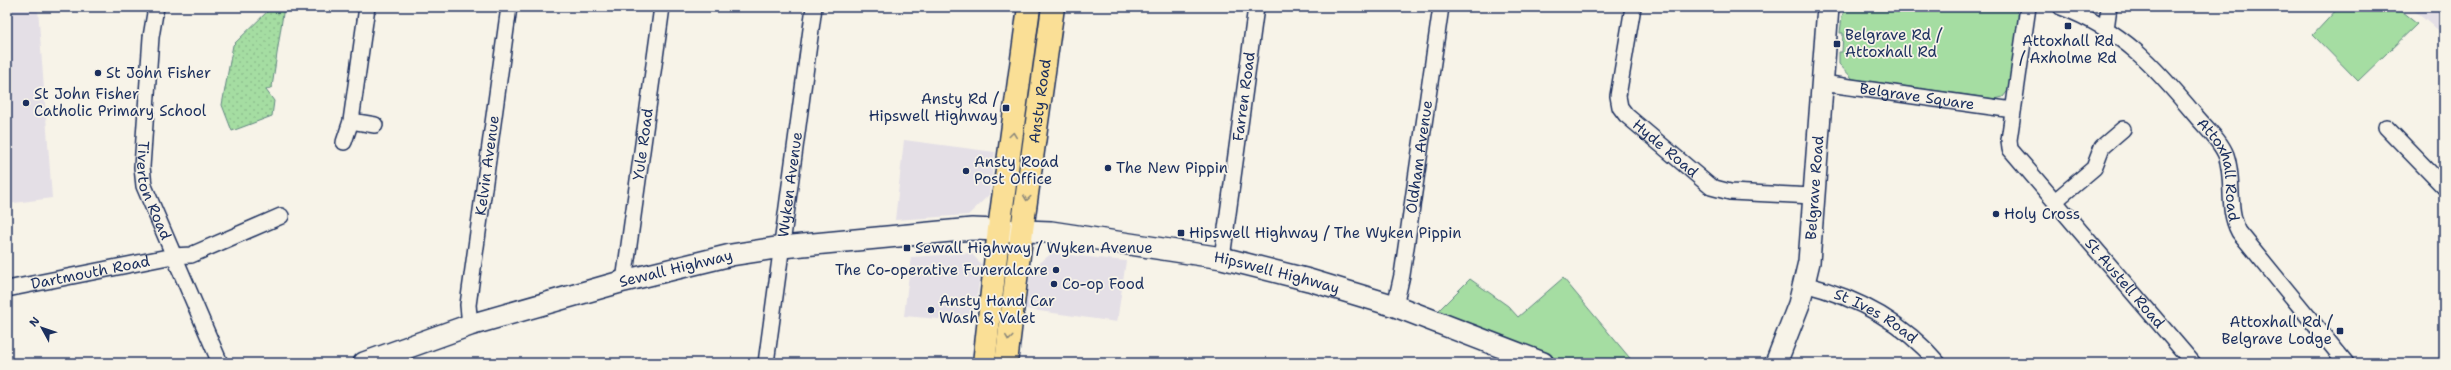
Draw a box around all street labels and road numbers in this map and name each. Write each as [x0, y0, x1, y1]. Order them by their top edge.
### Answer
street label: Farren Road [1228, 50, 1260, 142]
street label: Ansty Road [1024, 57, 1056, 145]
street label: Belgrave Square [1858, 78, 1976, 114]
street label: Oldham Avenue [1401, 99, 1437, 215]
street label: Yule Road [628, 107, 658, 182]
street label: Kelvin Avenue [470, 114, 504, 217]
street label: Attoxhall Road [2192, 114, 2244, 224]
street label: Hyde Road [1628, 115, 1703, 182]
street label: Wyken Avenue [773, 131, 807, 239]
street label: Belgrave Road [1801, 134, 1828, 240]
street label: Tiverton Road [132, 140, 176, 243]
street label: St Austell Road [2081, 234, 2169, 333]
street label: Sewall Highway [617, 245, 735, 292]
street label: Hipswell Highway [1213, 247, 1342, 299]
street label: Dartmouth Road [29, 251, 152, 294]
street label: St Ives Road [1831, 284, 1922, 348]

